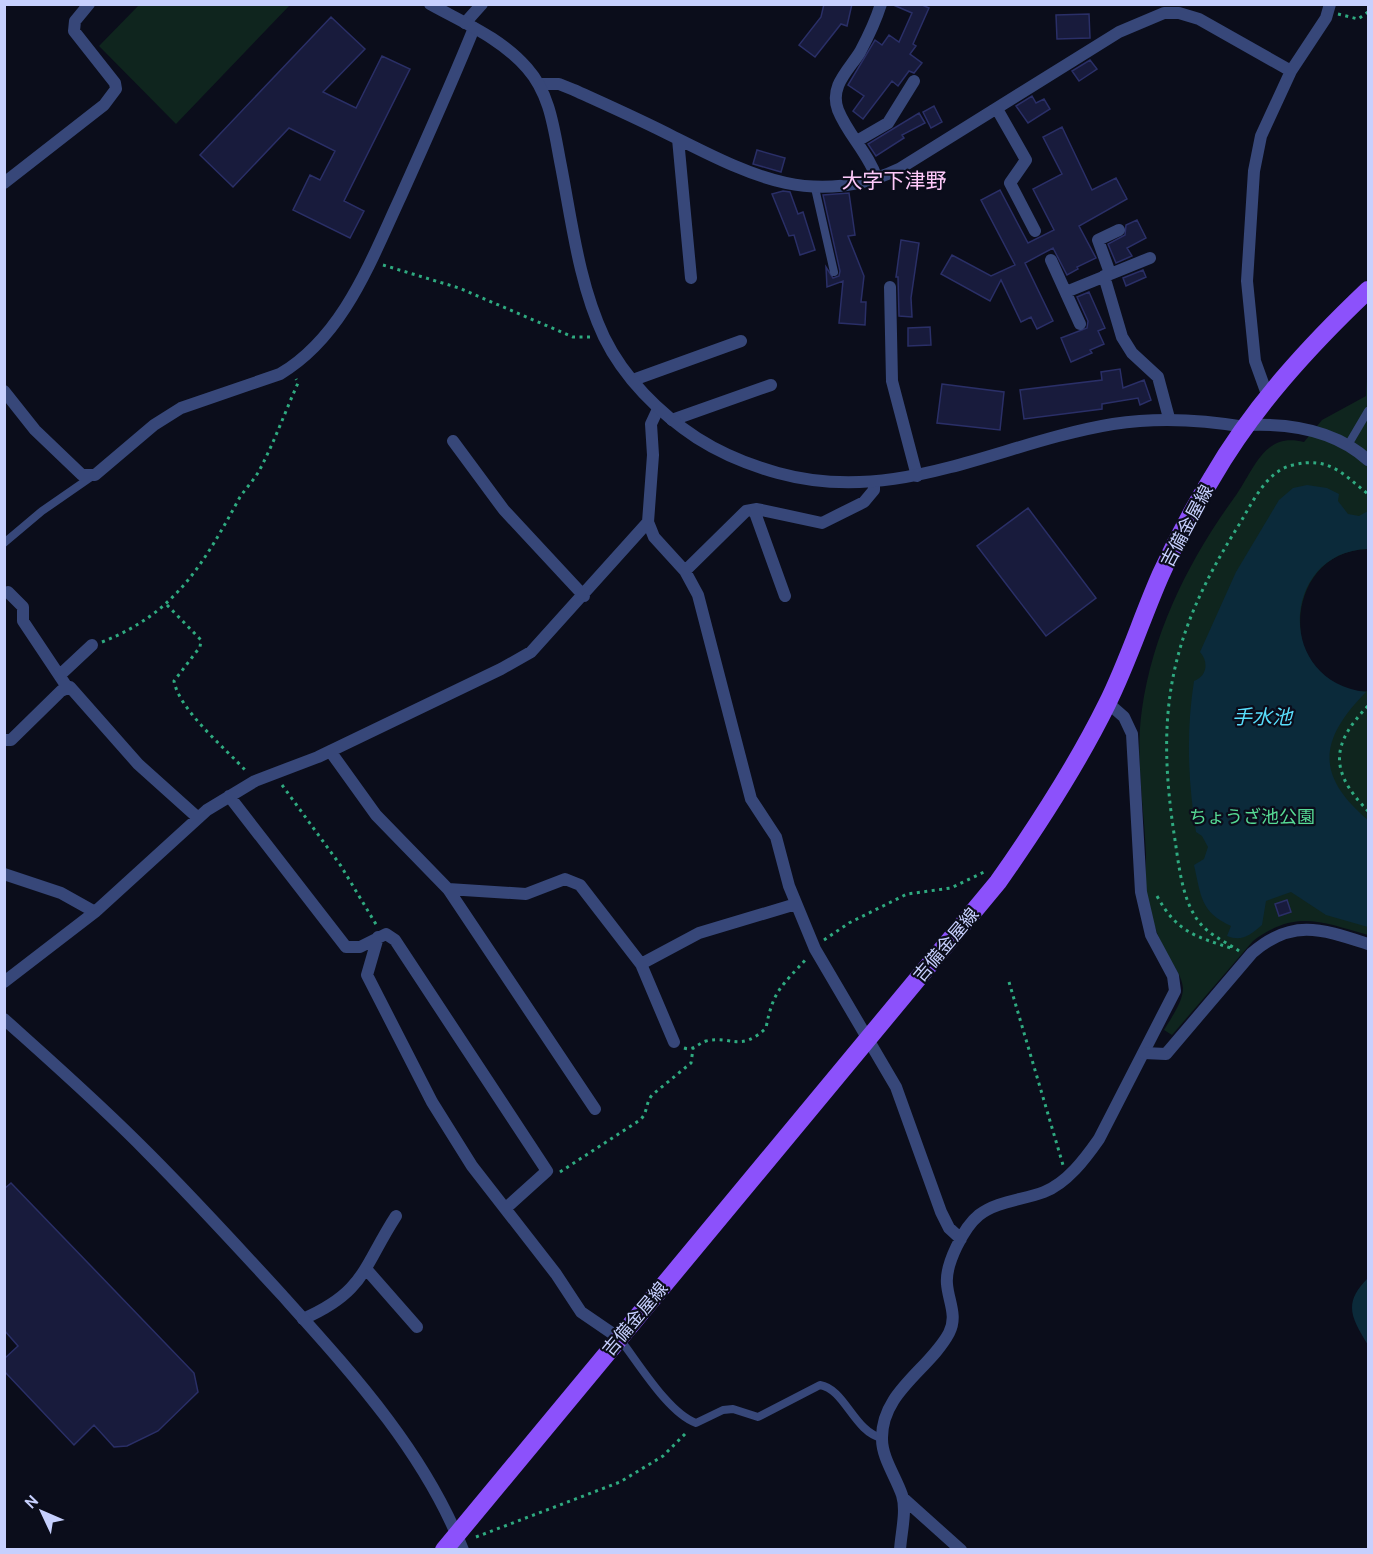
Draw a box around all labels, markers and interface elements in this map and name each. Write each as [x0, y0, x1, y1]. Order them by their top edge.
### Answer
district label: 大字下津野 [842, 168, 947, 193]
street label: 吉備金屋線 [1156, 481, 1218, 571]
water label: 手水池 [1232, 705, 1294, 729]
park label: ちょうざ池公園 [1189, 806, 1315, 828]
street label: 吉備金屋線 [909, 903, 983, 987]
street label: 吉備金屋線 [598, 1277, 672, 1361]
north arrow [12, 1482, 72, 1542]
text: N [21, 1491, 42, 1513]

